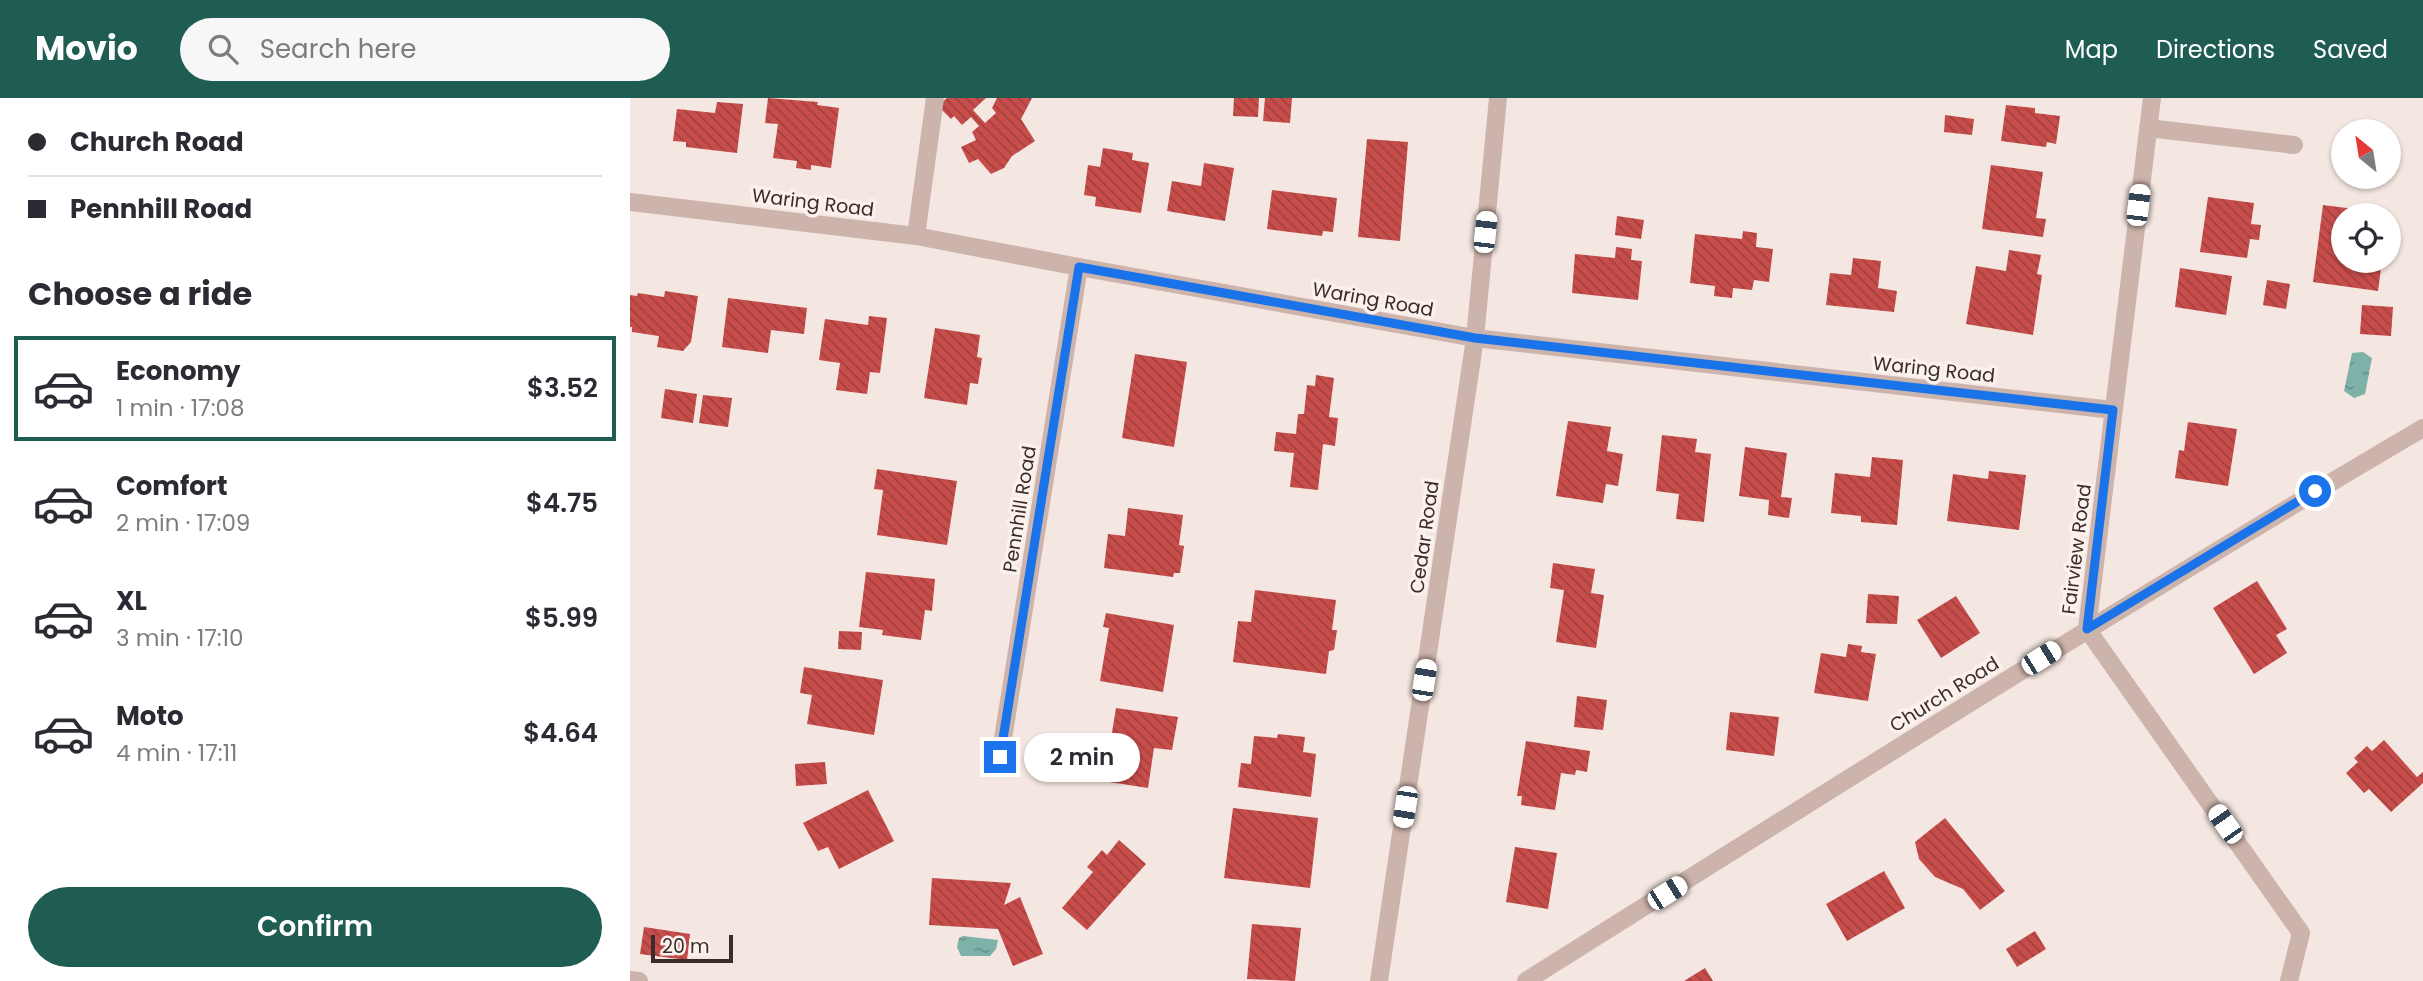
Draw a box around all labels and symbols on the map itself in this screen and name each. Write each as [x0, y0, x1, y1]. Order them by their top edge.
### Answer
north arrow [2331, 119, 2401, 189]
street label: Waring Road [750, 182, 875, 223]
car [2126, 183, 2151, 227]
car [1473, 210, 1498, 254]
street label: Waring Road [1310, 276, 1436, 323]
street label: Waring Road [1872, 350, 1996, 389]
street label: Pennhill Road [996, 444, 1043, 574]
route start [2299, 475, 2331, 507]
street label: Cedar Road [1403, 479, 1446, 595]
street label: Fairview Road [2055, 482, 2098, 616]
car [2018, 638, 2065, 678]
street label: Church Road [1884, 650, 2004, 739]
car [1411, 658, 1438, 702]
callout: 2 min [1024, 732, 1140, 782]
route end [984, 741, 1016, 773]
car [1392, 785, 1419, 829]
car [2205, 801, 2246, 847]
car [1644, 873, 1691, 913]
scale bar [651, 932, 733, 964]

